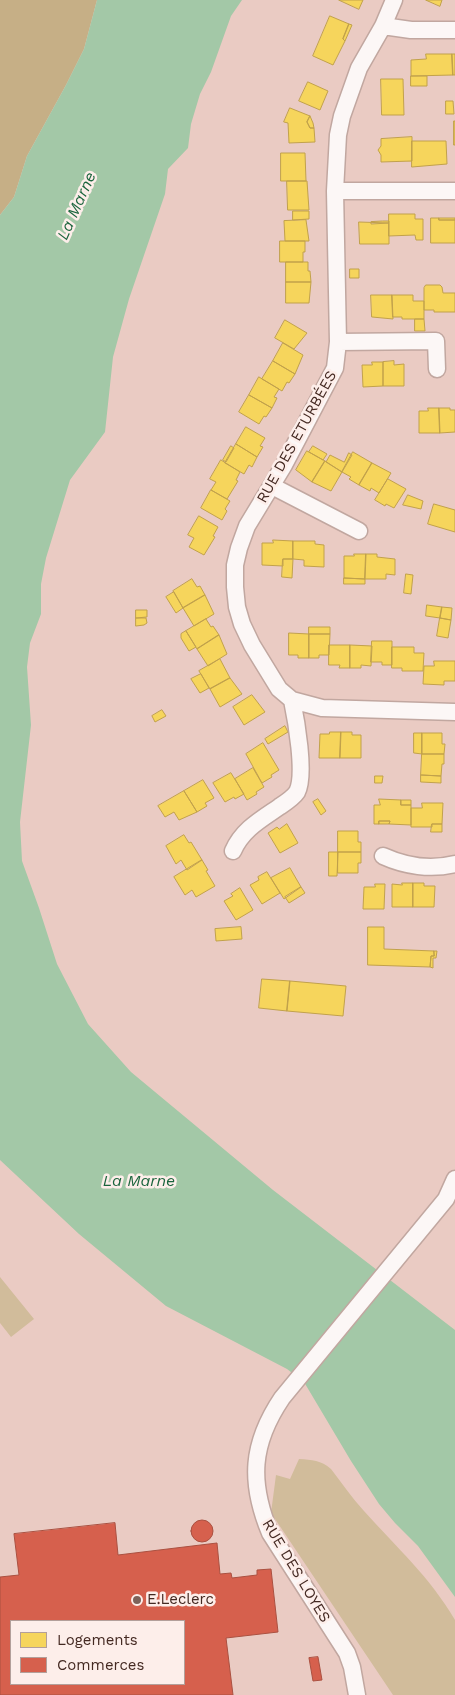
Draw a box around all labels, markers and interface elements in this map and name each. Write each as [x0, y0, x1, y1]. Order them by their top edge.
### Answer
water label: La Marne [54, 169, 100, 243]
street label: RUE DES ETURBÉES [253, 368, 341, 506]
water label: La Marne [103, 1171, 175, 1191]
street label: RUE DES LOYES [258, 1516, 334, 1626]
place label: E.Leclerc [147, 1591, 214, 1609]
marker: E.Leclerc [131, 1594, 143, 1606]
legend [10, 1620, 185, 1685]
text: Logements [57, 1631, 138, 1649]
text: Commerces [57, 1656, 144, 1674]

